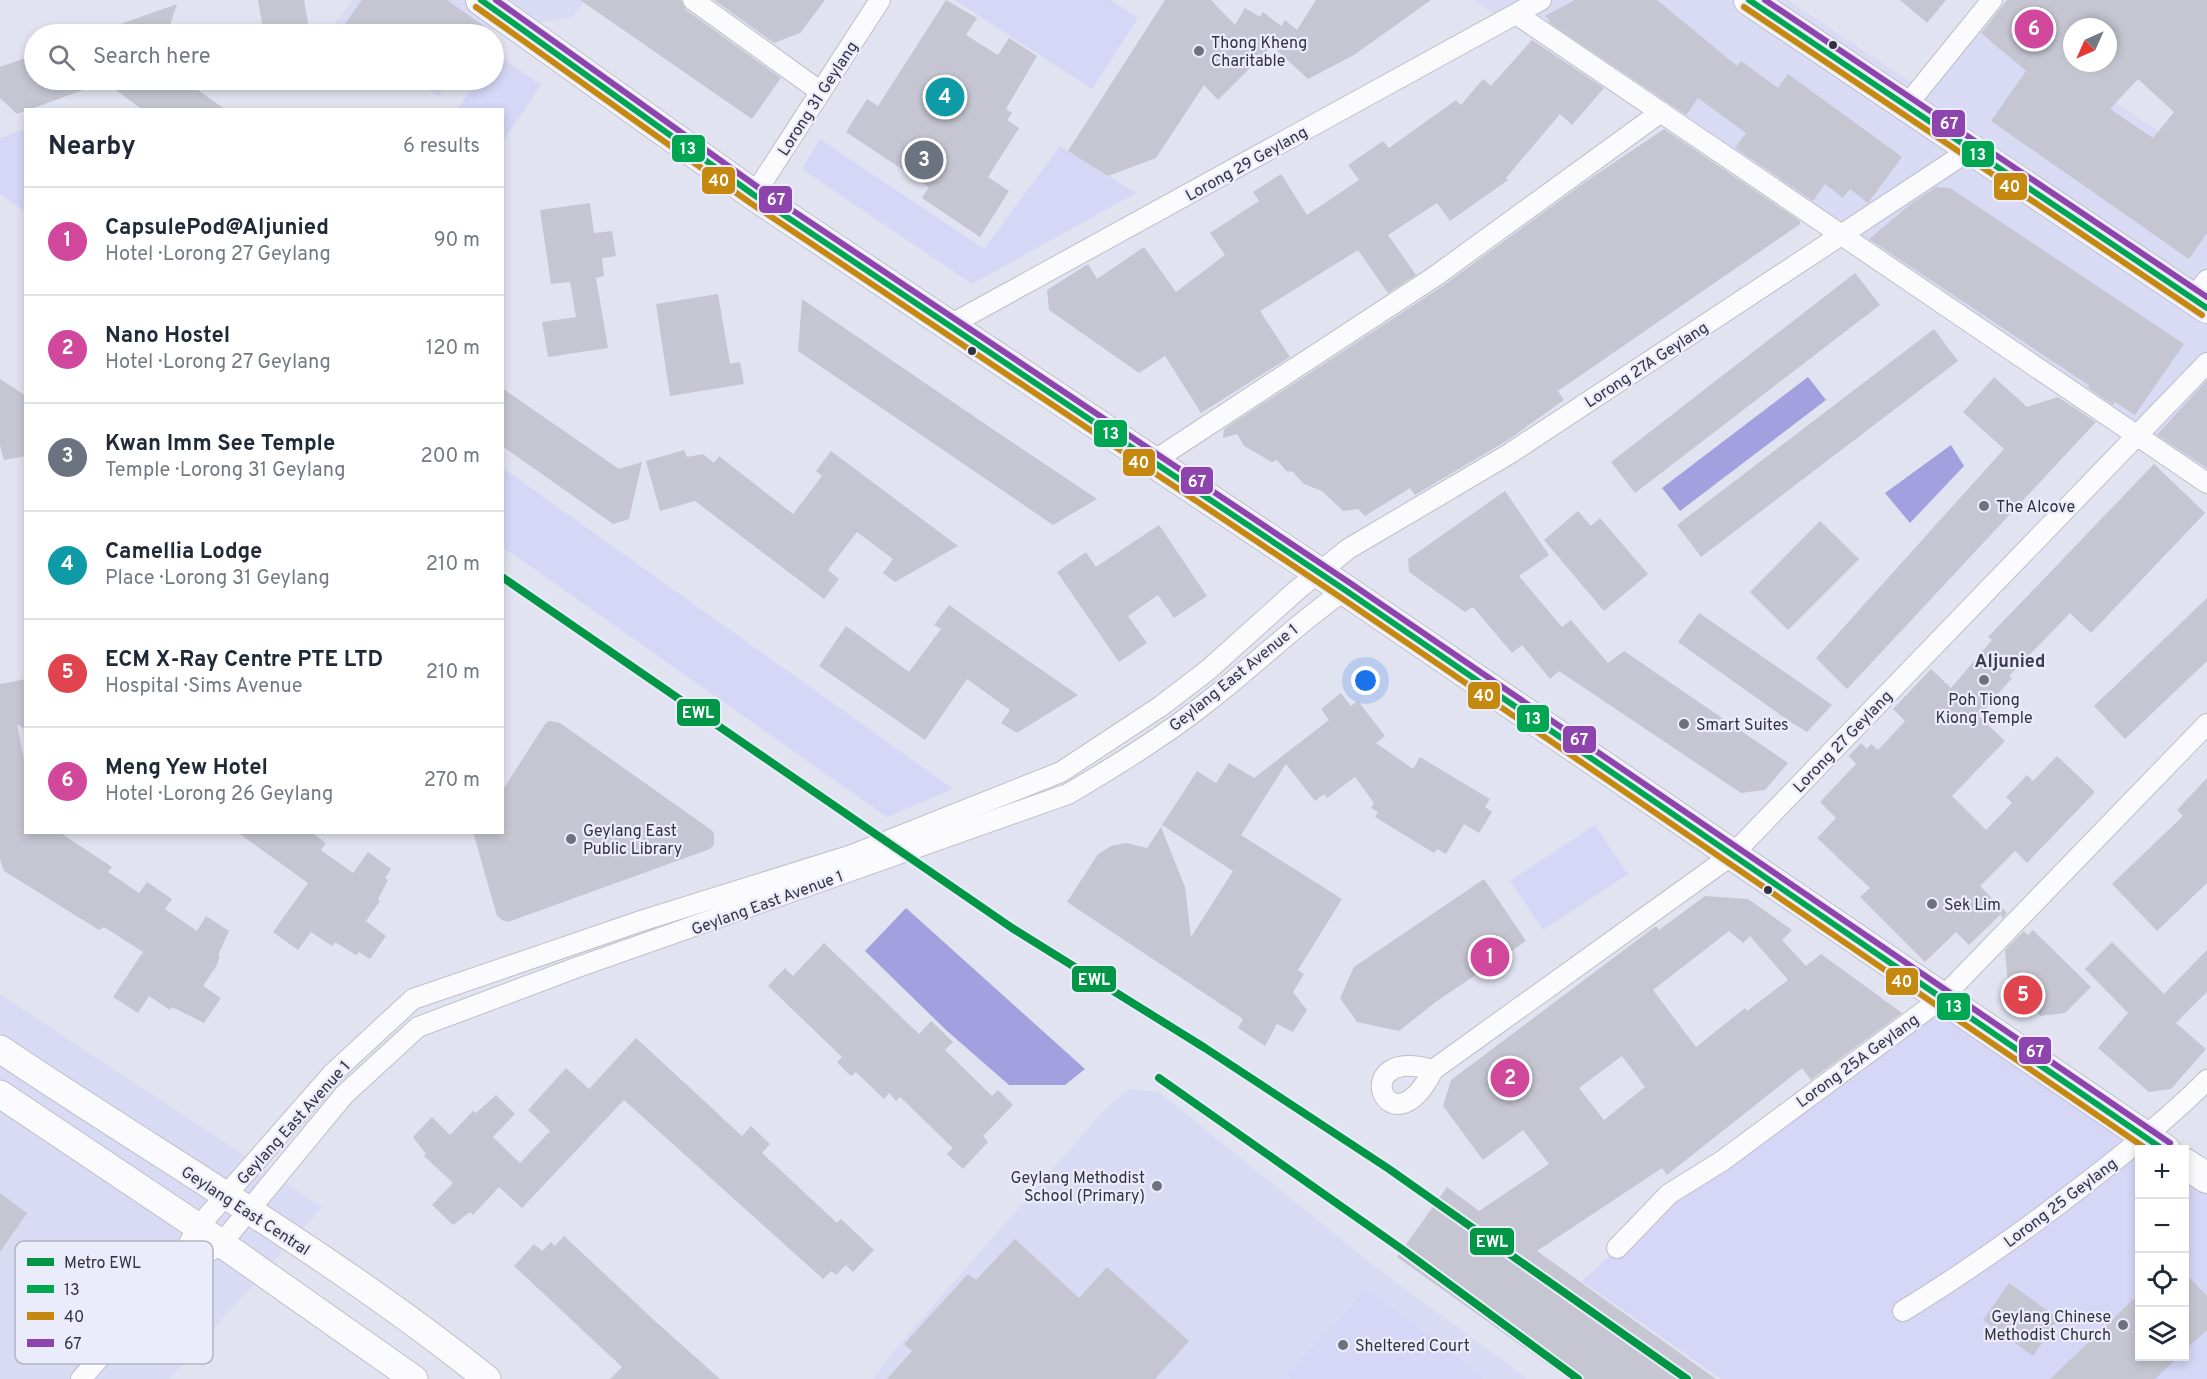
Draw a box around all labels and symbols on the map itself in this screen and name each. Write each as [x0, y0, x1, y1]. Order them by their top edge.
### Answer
pin: 6 [2014, 6, 2054, 51]
north arrow [2063, 18, 2117, 72]
place label: Thong Kheng Charitable [1211, 34, 1307, 72]
street label: Lorong 31 Geylang [774, 38, 863, 160]
unlabelled marker [1827, 39, 1839, 51]
marker: Thong Kheng Charitable [1192, 44, 1206, 58]
pin: 4 [926, 74, 964, 120]
line badge: 67 [1931, 109, 1966, 138]
text: 67 [1940, 115, 1958, 135]
street label: Lorong 29 Geylang [1182, 123, 1311, 207]
line badge: 13 [671, 134, 706, 163]
pin: 3 [904, 138, 944, 182]
text: 13 [680, 140, 696, 160]
line badge: 13 [1961, 140, 1995, 168]
text: 13 [1970, 146, 1986, 166]
line badge: 40 [701, 166, 736, 195]
text: 40 [709, 172, 729, 192]
line badge: 40 [1993, 172, 2028, 201]
text: 40 [2000, 178, 2020, 198]
line badge: 67 [758, 185, 793, 214]
text: 67 [767, 191, 785, 211]
street label: Lorong 27A Geylang [1581, 318, 1713, 413]
unlabelled marker [966, 345, 978, 357]
line badge: 13 [1093, 419, 1128, 448]
text: 13 [1103, 425, 1119, 445]
line badge: 40 [1122, 448, 1156, 477]
text: 40 [1129, 454, 1149, 474]
line badge: 67 [1180, 466, 1214, 495]
text: 67 [1188, 473, 1206, 493]
place label: The Alcove [1996, 498, 2075, 518]
marker: The Alcove [1977, 499, 1991, 513]
street label: Geylang East Avenue 1 [1166, 620, 1303, 737]
district label: Aljunied [1975, 651, 2045, 674]
your location [1351, 666, 1380, 695]
marker: Poh Tiong Kiong Temple [1977, 673, 1991, 687]
line badge: 40 [1467, 681, 1501, 710]
text: 40 [1474, 687, 1494, 707]
street label: Lorong 27 Geylang [1790, 687, 1897, 798]
place label: Poh Tiong Kiong Temple [1935, 691, 2033, 729]
line badge: EWL [676, 698, 721, 727]
text: EWL [682, 704, 714, 724]
line badge: 13 [1516, 704, 1550, 733]
text: 13 [1525, 710, 1541, 730]
place label: Smart Suites [1696, 716, 1789, 736]
marker: Smart Suites [1677, 717, 1691, 731]
line badge: 67 [1562, 725, 1597, 754]
text: 67 [1570, 731, 1588, 751]
place label: Geylang East Public Library [583, 822, 682, 860]
marker: Geylang East Public Library [564, 832, 578, 846]
street label: Geylang East Avenue 1 [689, 867, 846, 941]
unlabelled marker [1762, 884, 1774, 896]
place label: Sek Lim [1944, 896, 2001, 916]
marker: Sek Lim [1925, 897, 1939, 911]
pin: 1 [1470, 934, 1510, 980]
line badge: EWL [1071, 965, 1117, 993]
line badge: 40 [1885, 967, 1919, 996]
text: EWL [1078, 971, 1110, 991]
pin: 5 [2004, 972, 2042, 1018]
text: 40 [1892, 973, 1912, 993]
line badge: 13 [1936, 992, 1971, 1021]
text: 13 [1946, 998, 1962, 1018]
street label: Lorong 25A Geylang [1793, 1010, 1923, 1113]
line badge: 67 [2018, 1036, 2052, 1065]
text: 67 [2026, 1043, 2044, 1063]
pin: 2 [1490, 1056, 1530, 1100]
street label: Geylang East Avenue 1 [233, 1057, 356, 1190]
street label: Lorong 25 Geylang [2001, 1154, 2122, 1253]
street label: Geylang East Central [177, 1163, 313, 1261]
place label: Geylang Methodist School (Primary) [1010, 1169, 1145, 1207]
marker: Geylang Methodist School (Primary) [1150, 1179, 1164, 1193]
line badge: EWL [1469, 1227, 1515, 1256]
text: EWL [1476, 1233, 1508, 1253]
legend [15, 1241, 213, 1364]
text: Metro EWL [64, 1254, 141, 1274]
text: 13 [64, 1281, 80, 1301]
text: 40 [64, 1308, 84, 1328]
place label: Geylang Chinese Methodist Church [1984, 1308, 2111, 1346]
marker: Geylang Chinese Methodist Church [2116, 1318, 2130, 1332]
text: 67 [64, 1335, 82, 1355]
place label: Sheltered Court [1355, 1337, 1470, 1357]
marker: Sheltered Court [1336, 1338, 1350, 1352]

